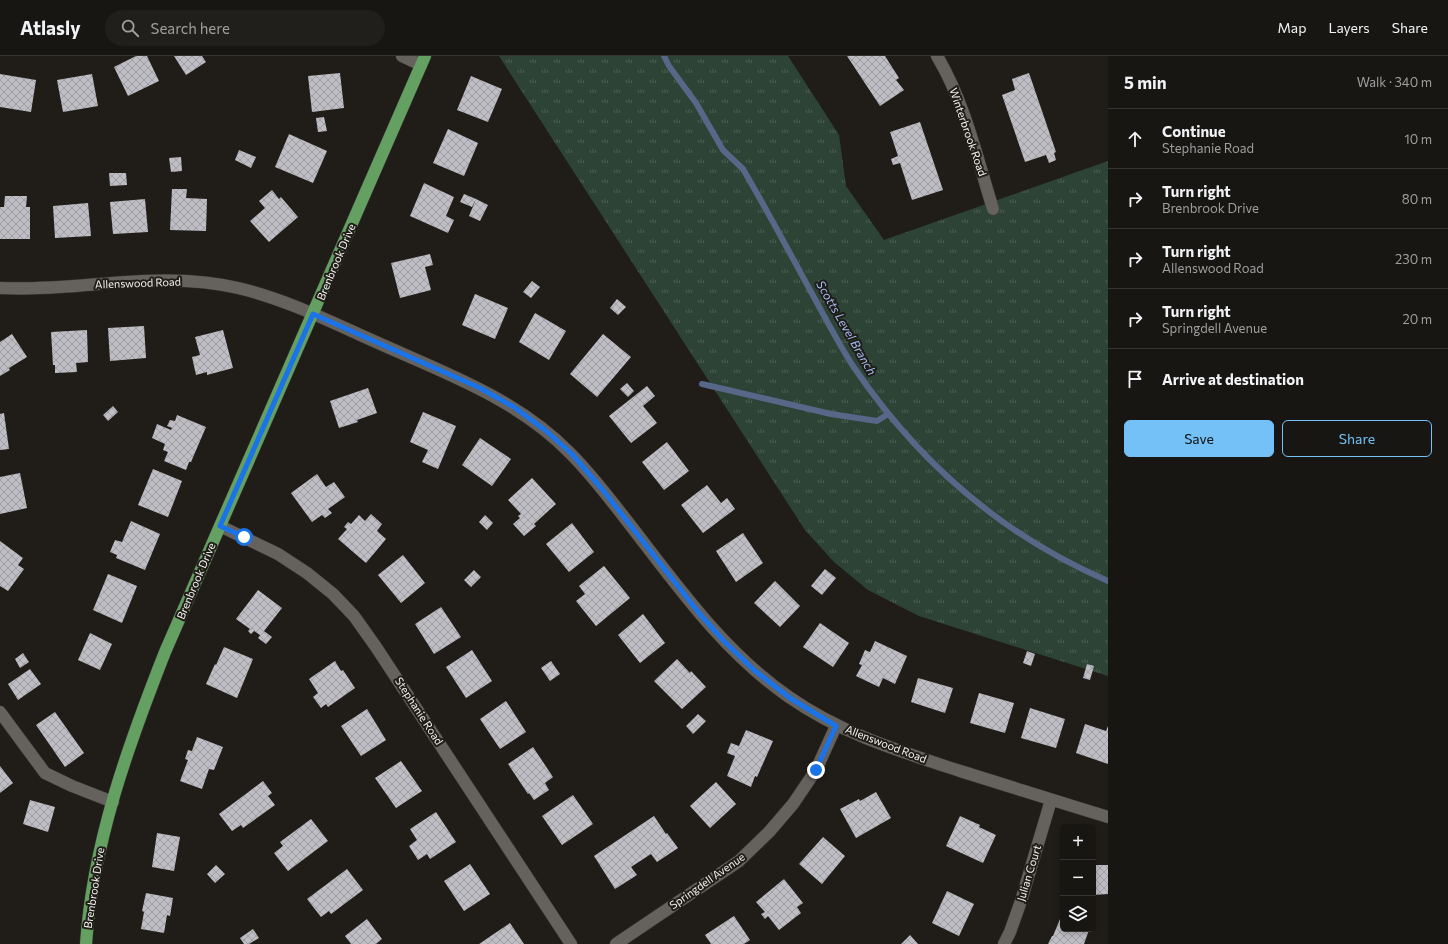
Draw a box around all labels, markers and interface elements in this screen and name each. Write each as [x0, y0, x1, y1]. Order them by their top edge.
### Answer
search box [105, 10, 385, 46]
text: Atlasly [20, 16, 81, 39]
icon: search [119, 17, 141, 39]
text: Search here [151, 19, 230, 37]
text: Map [1278, 19, 1306, 36]
text: Layers [1328, 19, 1370, 36]
text: Share [1392, 19, 1428, 36]
text: 5 min [1124, 72, 1167, 93]
text: Walk · 340 m [1357, 74, 1432, 90]
street label: Winterbrook Road [947, 86, 990, 178]
text: Continue [1162, 122, 1226, 140]
icon: ahead [1124, 128, 1146, 150]
text: 10 m [1404, 131, 1432, 147]
text: Stephanie Road [1162, 140, 1254, 156]
text: Turn right [1162, 182, 1231, 200]
icon: right [1124, 188, 1146, 210]
text: 80 m [1402, 191, 1432, 207]
text: Brenbrook Drive [1162, 200, 1259, 216]
street label: Brenbrook Drive [314, 221, 358, 302]
text: Turn right [1162, 242, 1231, 260]
icon: right [1124, 248, 1146, 270]
text: 230 m [1395, 251, 1432, 267]
text: Allenswood Road [1162, 260, 1264, 276]
street label: Allenswood Road [95, 275, 181, 290]
water label: Scotts Level Branch [814, 278, 880, 377]
text: Turn right [1162, 302, 1231, 320]
icon: right [1124, 308, 1146, 330]
text: 20 m [1403, 311, 1432, 327]
text: Springdell Avenue [1162, 320, 1267, 336]
icon: arrive [1124, 368, 1146, 390]
text: Arrive at destination [1162, 370, 1304, 388]
button: Save [1124, 420, 1274, 457]
button: Share [1282, 420, 1432, 457]
route start [235, 528, 253, 546]
street label: Brenbrook Drive [174, 540, 218, 621]
street label: Stephanie Road [393, 675, 446, 747]
street label: Allenswood Road [844, 722, 929, 765]
route end [807, 761, 825, 779]
map controls [1060, 824, 1096, 932]
button: + [1060, 824, 1096, 860]
street label: Julian Court [1014, 843, 1044, 903]
street label: Brenbrook Drive [81, 846, 106, 929]
street label: Springdell Avenue [667, 850, 747, 911]
button: − [1060, 860, 1096, 896]
button: layers [1060, 896, 1096, 932]

